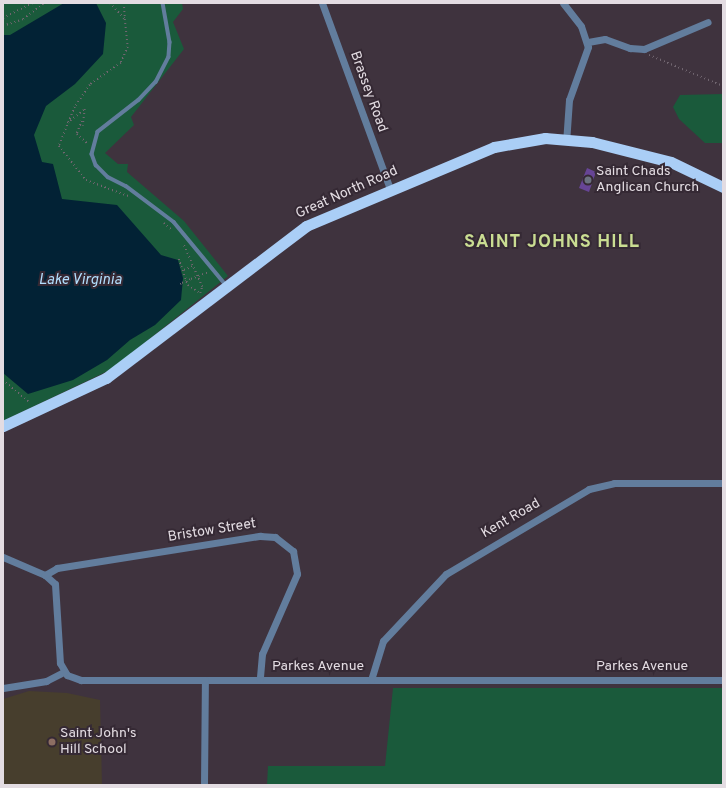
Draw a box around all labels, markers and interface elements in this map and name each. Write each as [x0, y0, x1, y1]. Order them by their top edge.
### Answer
street label: Brassey Road [346, 49, 390, 135]
street label: Great North Road [293, 163, 401, 223]
place label: Saint Chads Anglican Church [596, 164, 699, 196]
marker: Saint Chads Anglican Church [583, 175, 593, 185]
district label: SAINT JOHNS HILL [464, 232, 640, 254]
water label: Lake Virginia [38, 272, 122, 290]
street label: Kent Road [479, 495, 543, 543]
street label: Bristow Street [167, 516, 257, 546]
street label: Parkes Avenue [272, 659, 364, 675]
street label: Parkes Avenue [596, 659, 688, 675]
place label: Saint John's Hill School [60, 726, 137, 758]
marker: Saint John's Hill School [47, 737, 57, 747]

